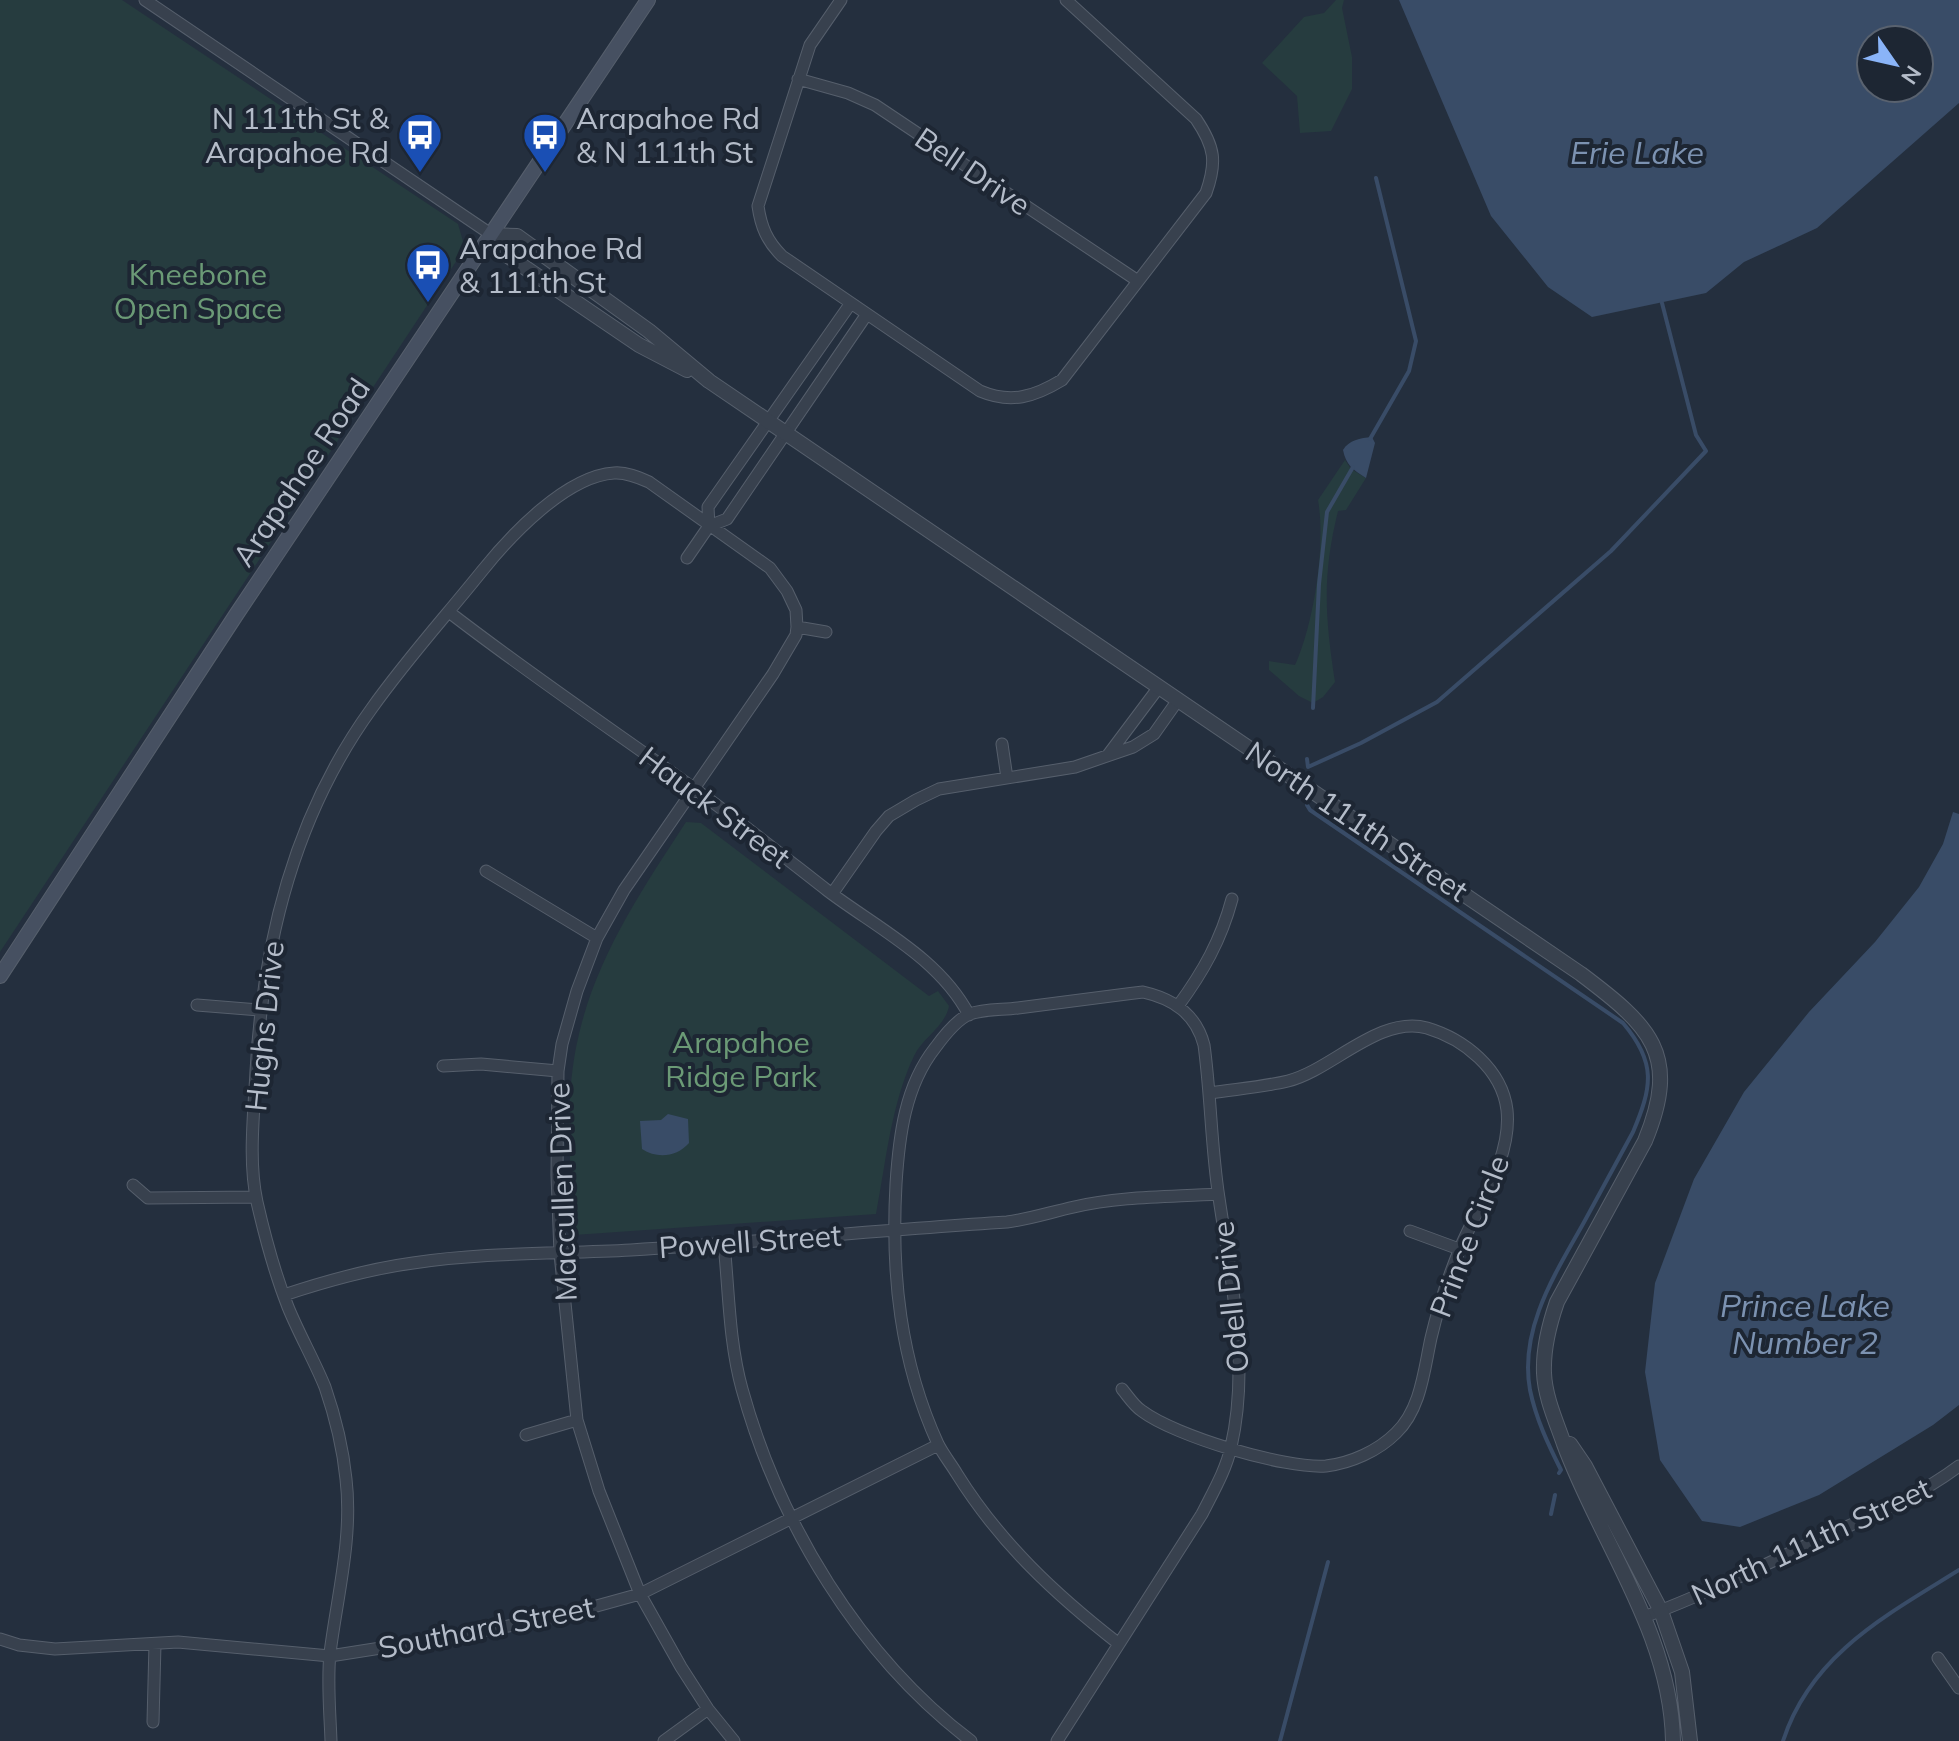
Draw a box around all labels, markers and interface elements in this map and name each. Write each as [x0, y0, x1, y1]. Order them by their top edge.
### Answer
north arrow [1855, 24, 1935, 104]
text: N [1895, 60, 1928, 90]
place label: N 111th St & Arapahoe Rd [205, 99, 390, 171]
place label: Arapahoe Rd & N 111th St [576, 99, 760, 171]
bus stop icon: N 111th St & Arapahoe Rd [396, 111, 444, 174]
bus stop icon: Arapahoe Rd & N 111th St [521, 111, 569, 174]
street label: Bell Drive [908, 119, 1038, 223]
water label: Erie Lake [1570, 132, 1704, 172]
place label: Arapahoe Rd & 111th St [459, 229, 643, 301]
bus stop icon: Arapahoe Rd & 111th St [404, 241, 452, 304]
park label: Kneebone Open Space [114, 255, 282, 327]
street label: Arapahoe Road [224, 371, 378, 573]
street label: North 111th Street [1239, 733, 1475, 909]
street label: Hauck Street [632, 738, 798, 876]
street label: Hughs Drive [236, 939, 292, 1113]
park label: Arapahoe Ridge Park [665, 1023, 817, 1095]
street label: Maccullen Drive [539, 1082, 585, 1302]
street label: Prince Circle [1421, 1150, 1517, 1322]
street label: Powell Street [657, 1216, 843, 1266]
street label: Odell Drive [1203, 1219, 1257, 1375]
water label: Prince Lake Number 2 [1720, 1285, 1890, 1362]
street label: North 111th Street [1685, 1469, 1937, 1613]
street label: Southard Street [375, 1587, 597, 1667]

